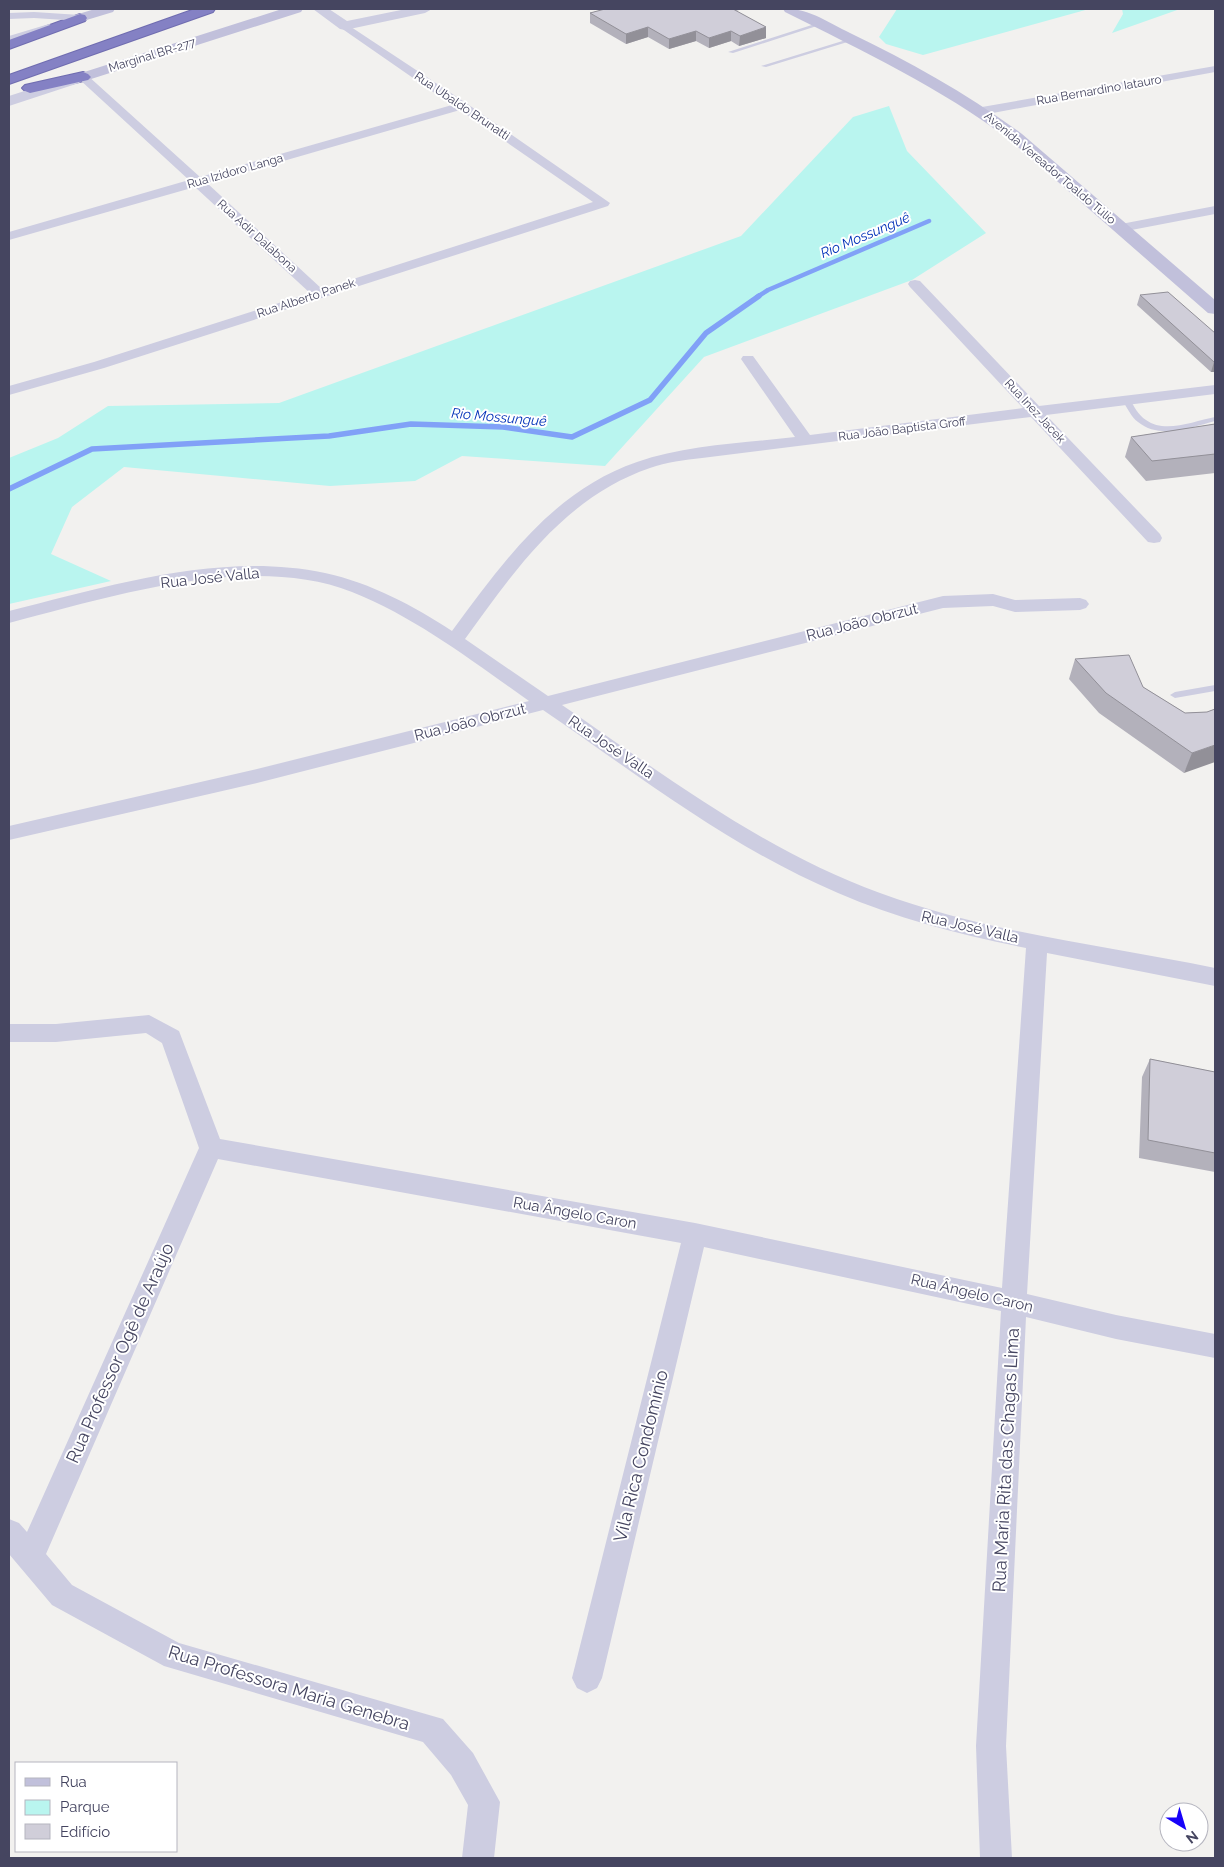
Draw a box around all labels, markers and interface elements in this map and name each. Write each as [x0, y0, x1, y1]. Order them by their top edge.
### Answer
street label: Marginal BR-277 [107, 35, 198, 75]
street label: Rua Ubaldo Brunatti [412, 69, 512, 143]
street label: Rua Bernardino Iatauro [1035, 72, 1163, 108]
street label: Avenida Vereador Toaldo Túlio [981, 109, 1119, 227]
street label: Rua Izidoro Langa [185, 151, 285, 191]
street label: Rua Adir Dalabona [214, 197, 300, 275]
water label: Rio Mossunguê [818, 209, 913, 261]
street label: Rua Alberto Panek [255, 275, 358, 321]
street label: Rua Inez Jacek [1002, 376, 1069, 446]
water label: Rio Mossunguê [451, 405, 548, 429]
street label: Rua João Baptista Groff [838, 414, 967, 444]
street label: Rua José Valla [160, 564, 260, 592]
street label: Rua João Obrzut [804, 599, 920, 645]
street label: Rua João Obrzut [412, 699, 528, 745]
street label: Rua José Valla [565, 712, 657, 782]
street label: Rua José Valla [920, 907, 1020, 947]
street label: Rua Ângelo Caron [512, 1193, 638, 1233]
street label: Rua Professor Ogê de Araújo [61, 1239, 178, 1466]
street label: Rua Ângelo Caron [909, 1270, 1035, 1316]
street label: Rua Maria Rita das Chagas Lima [988, 1327, 1023, 1593]
street label: Vila Rica Condomínio [609, 1368, 672, 1544]
street label: Rua Professora Maria Genebra [166, 1641, 412, 1734]
legend [15, 1762, 178, 1852]
text: Rua [60, 1773, 87, 1791]
text: Parque [60, 1798, 110, 1816]
north arrow [1159, 1802, 1209, 1852]
text: Edifício [60, 1823, 110, 1841]
text: N [1183, 1828, 1201, 1847]

